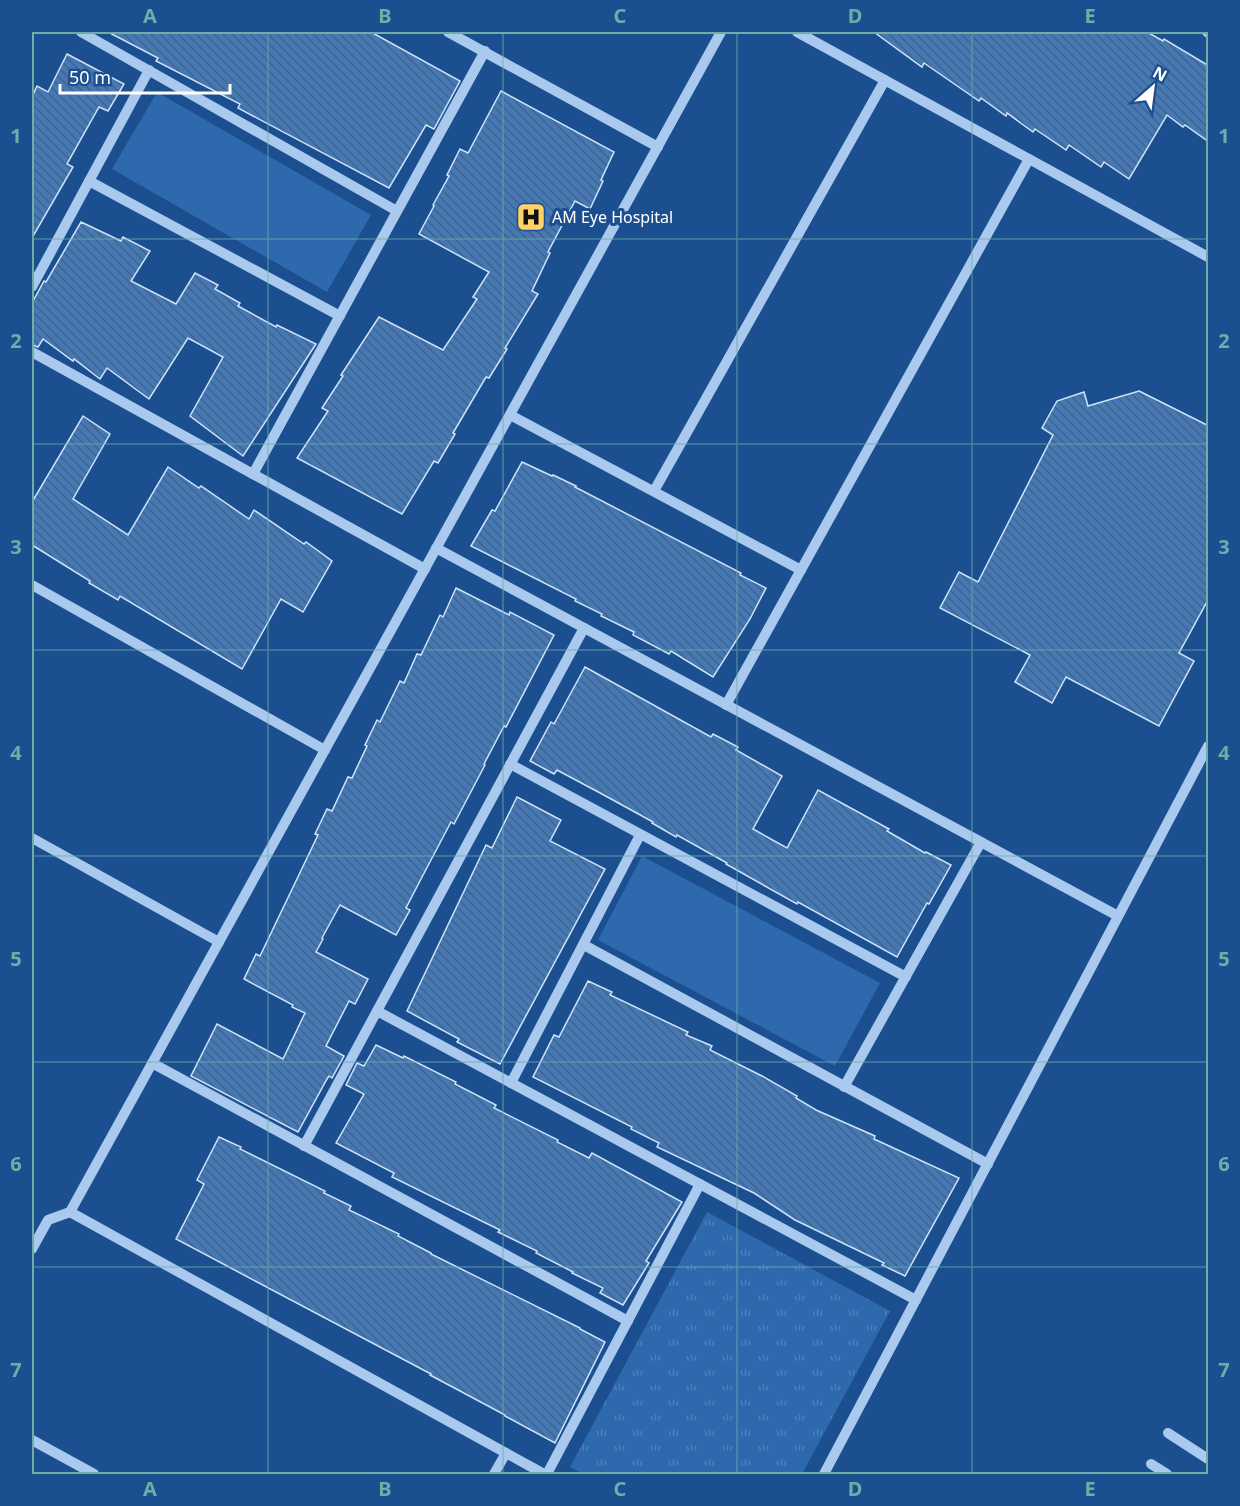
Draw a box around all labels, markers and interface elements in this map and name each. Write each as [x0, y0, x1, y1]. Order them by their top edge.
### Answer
text: A [143, 2, 157, 29]
text: B [378, 2, 392, 29]
text: C [614, 2, 627, 29]
text: D [848, 2, 862, 29]
text: E [1084, 2, 1096, 29]
scale bar [60, 57, 230, 95]
north arrow [1123, 57, 1183, 117]
text: N [1149, 61, 1171, 87]
text: 50 m [69, 65, 111, 89]
text: 1 [10, 122, 22, 149]
text: 1 [1218, 122, 1230, 149]
hospital icon: AM Eye Hospital [515, 201, 547, 233]
place label: AM Eye Hospital [552, 206, 673, 228]
text: 2 [10, 327, 22, 354]
text: 2 [1218, 327, 1230, 354]
text: 3 [10, 533, 22, 560]
text: 3 [1218, 533, 1230, 560]
text: 4 [10, 739, 22, 766]
text: 4 [1218, 739, 1230, 766]
text: 5 [10, 945, 22, 972]
text: 5 [1218, 945, 1230, 972]
text: 6 [10, 1150, 22, 1177]
text: 6 [1218, 1150, 1230, 1177]
text: 7 [10, 1356, 22, 1383]
text: 7 [1218, 1356, 1230, 1383]
text: A [143, 1475, 157, 1502]
text: B [378, 1475, 392, 1502]
text: C [614, 1475, 627, 1502]
text: D [848, 1475, 862, 1502]
text: E [1084, 1475, 1096, 1502]

